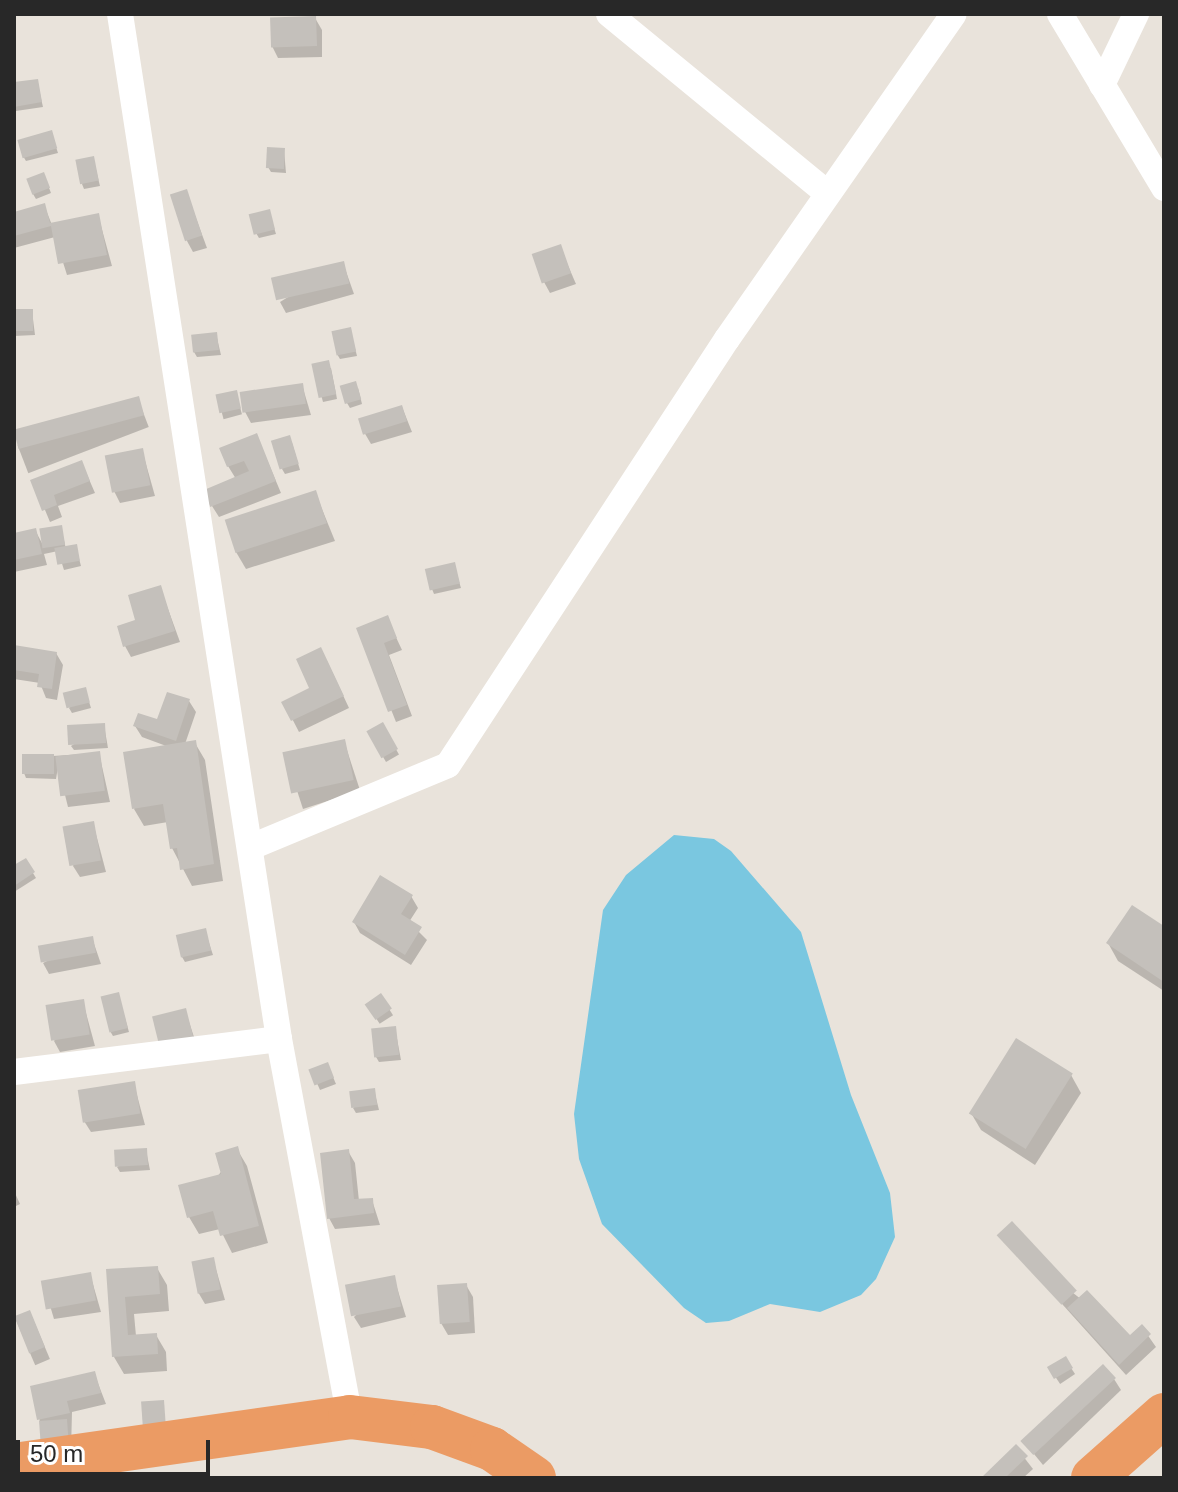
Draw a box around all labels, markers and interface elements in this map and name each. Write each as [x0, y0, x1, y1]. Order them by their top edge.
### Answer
scale bar [20, 1424, 214, 1474]
text: 50 m [30, 1440, 83, 1467]

